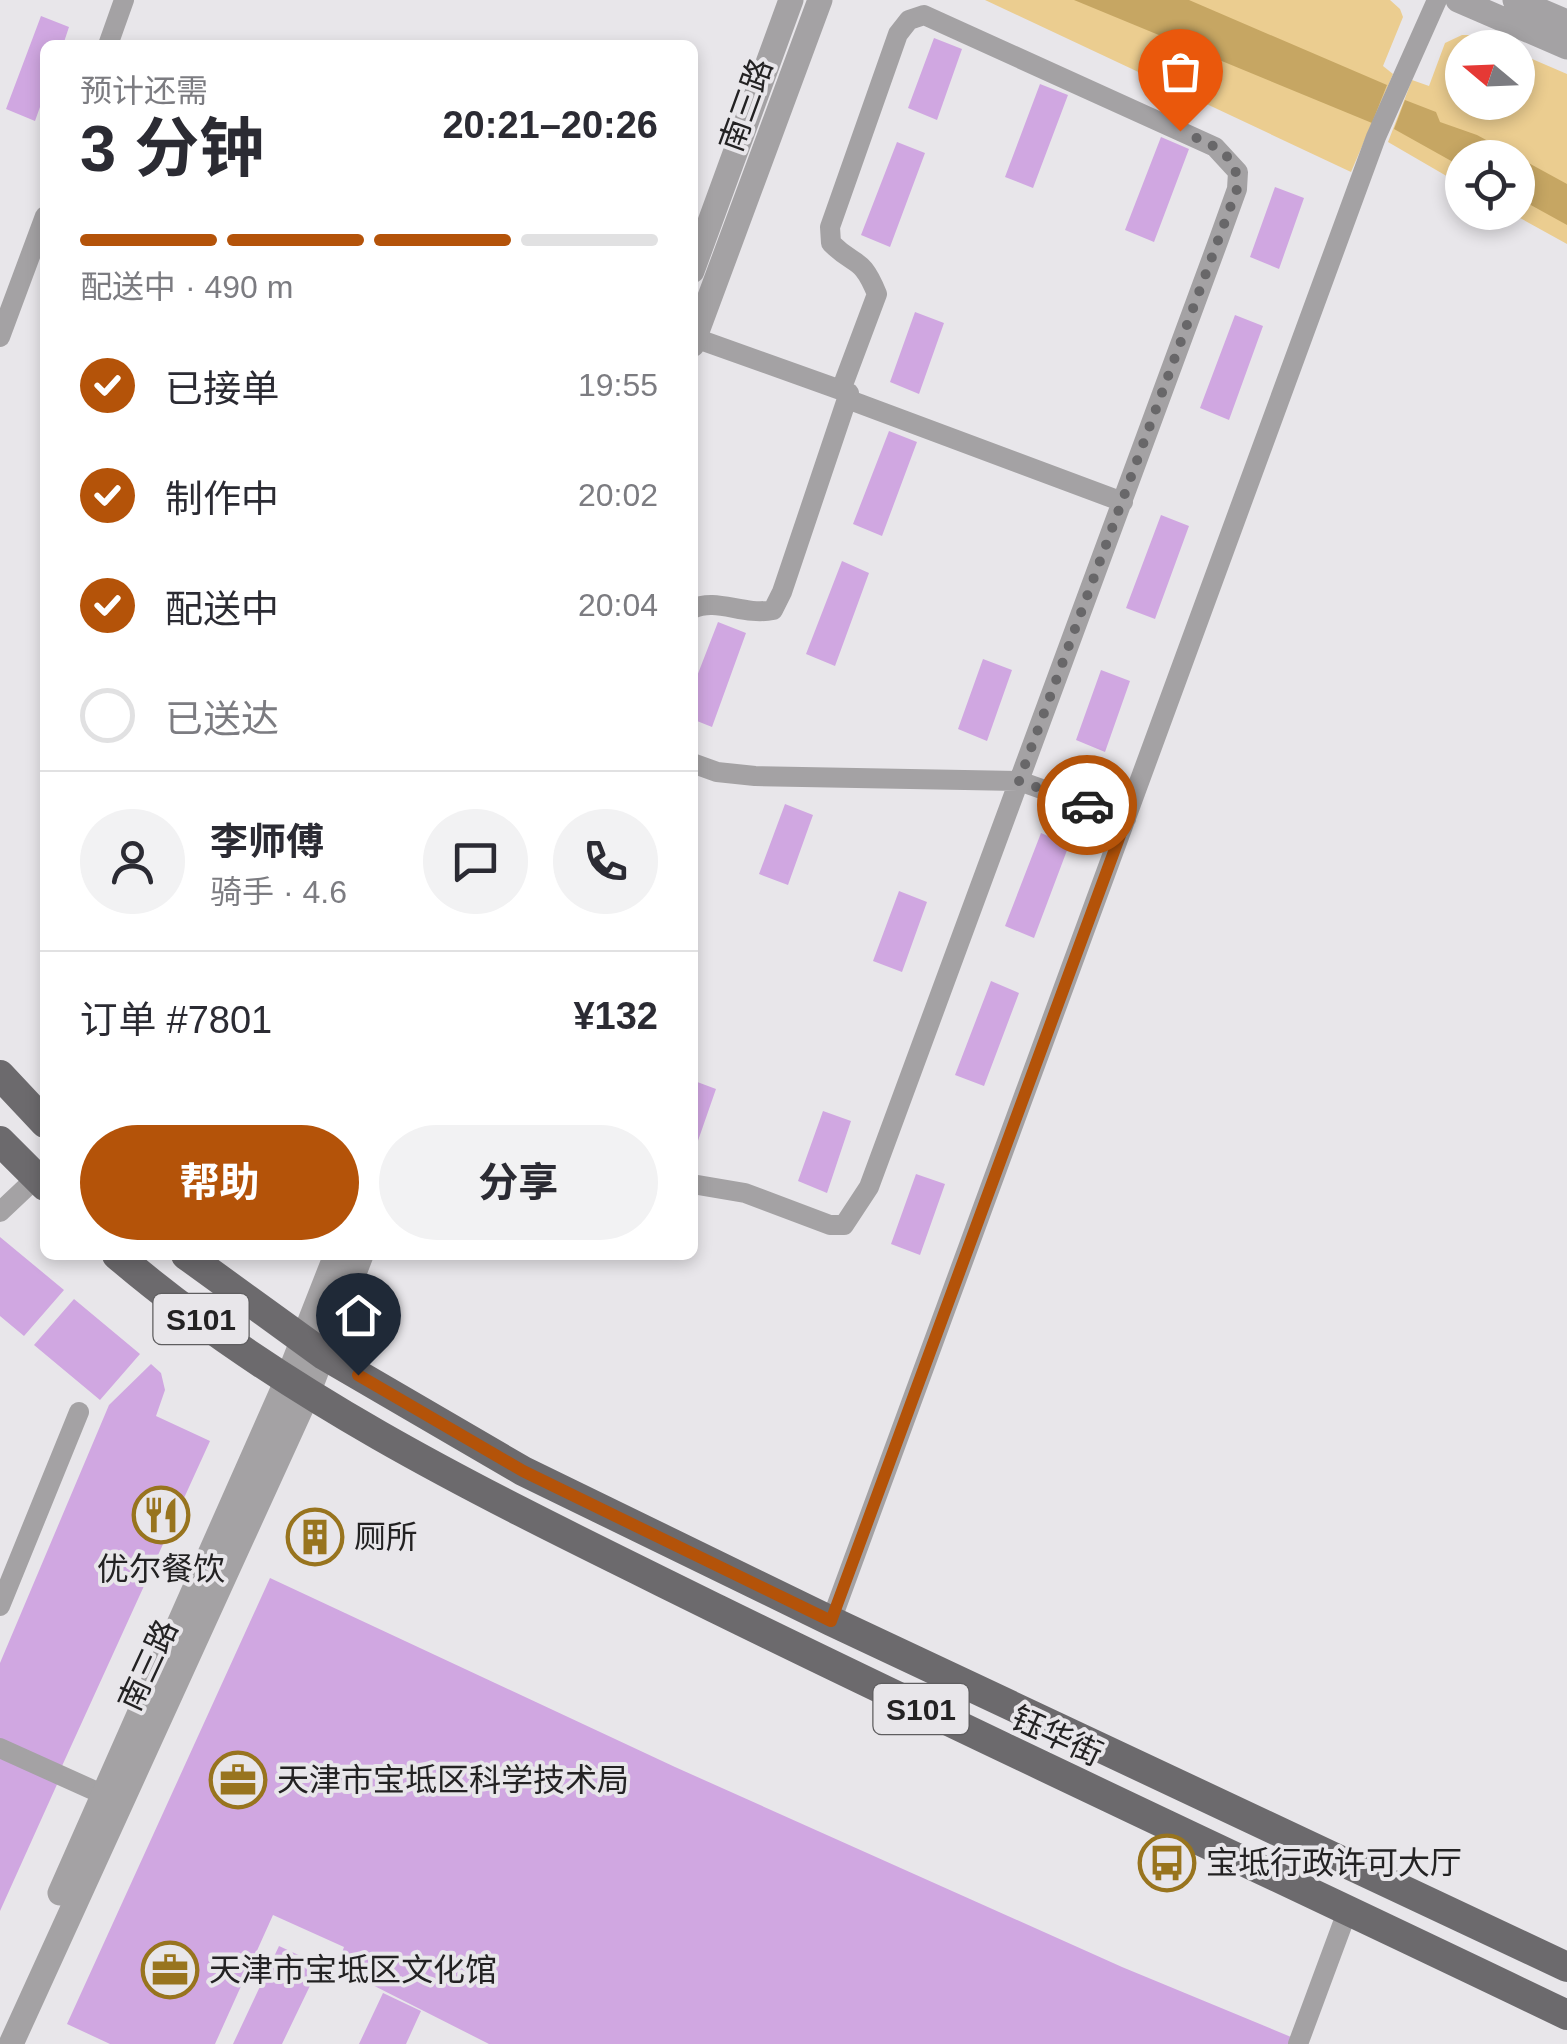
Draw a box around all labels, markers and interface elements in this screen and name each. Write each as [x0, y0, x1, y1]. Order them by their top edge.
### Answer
pin [1138, 29, 1223, 132]
north arrow [1445, 30, 1535, 120]
map controls [1445, 30, 1535, 230]
icon: bag [1153, 44, 1208, 99]
street label: 南三路 [713, 54, 779, 156]
text: 预计还需 [80, 73, 208, 109]
text: 20:21–20:26 [442, 104, 658, 146]
text: 3 分钟 [80, 112, 264, 185]
button: locate [1445, 140, 1535, 230]
text: 配送中 · 490 m [80, 269, 293, 305]
icon: check [80, 358, 135, 413]
text: 19:55 [578, 367, 658, 403]
text: 已接单 [165, 368, 279, 410]
icon: check [80, 468, 135, 523]
text: 20:02 [578, 477, 658, 513]
text: 制作中 [165, 478, 279, 520]
icon: check [80, 578, 135, 633]
text: 20:04 [578, 587, 658, 623]
text: 配送中 [165, 588, 279, 630]
text: 已送达 [165, 698, 279, 740]
courier [1037, 755, 1137, 855]
icon: car [1060, 778, 1115, 833]
button: person [80, 809, 185, 914]
button: chat [423, 809, 528, 914]
button: phone [553, 809, 658, 914]
text: 李师傅 [210, 821, 324, 863]
text: 骑手 · 4.6 [210, 874, 347, 910]
text: ¥132 [573, 995, 658, 1037]
text: 订单 #7801 [80, 999, 272, 1041]
button: 帮助 [80, 1125, 359, 1240]
button: 分享 [379, 1125, 658, 1240]
pin [316, 1273, 401, 1376]
icon: home [331, 1288, 386, 1343]
road number: S101 [154, 1294, 248, 1344]
restaurant icon: 优尔餐饮 [131, 1485, 191, 1545]
building icon: 厕所 [285, 1507, 345, 1567]
place label: 厕所 [354, 1519, 418, 1555]
place label: 优尔餐饮 [97, 1551, 225, 1587]
street label: 南三路 [111, 1614, 185, 1716]
road number: S101 [874, 1684, 968, 1734]
street label: 钰华街 [1006, 1699, 1108, 1773]
office icon: 天津市宝坻区科学技术局 [208, 1750, 268, 1810]
place label: 天津市宝坻区科学技术局 [277, 1762, 629, 1798]
bus stop icon: 宝坻行政许可大厅 [1137, 1833, 1197, 1893]
place label: 宝坻行政许可大厅 [1206, 1845, 1462, 1881]
office icon: 天津市宝坻区文化馆 [140, 1940, 200, 2000]
place label: 天津市宝坻区文化馆 [209, 1952, 497, 1988]

